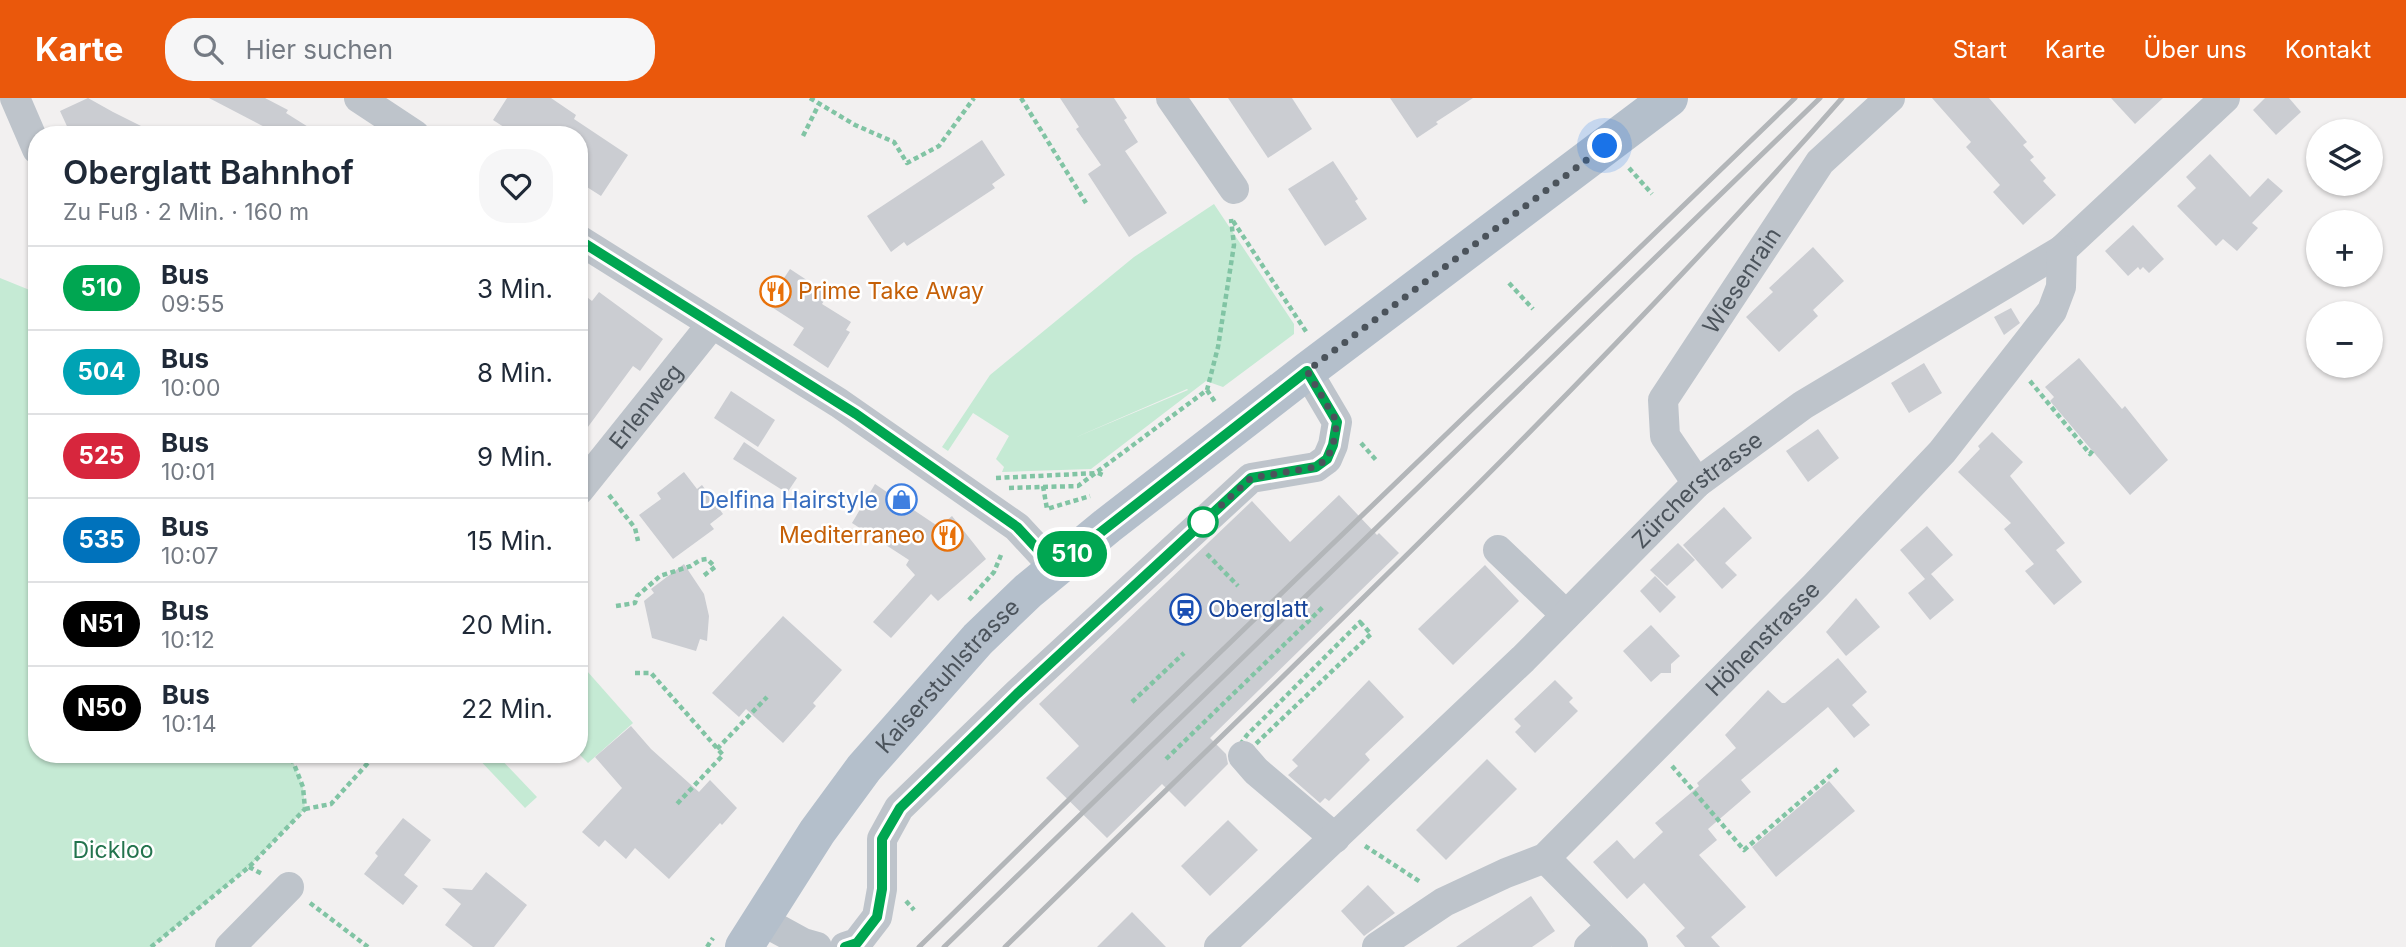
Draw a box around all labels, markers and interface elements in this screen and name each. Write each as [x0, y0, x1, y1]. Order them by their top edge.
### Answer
search box [165, 18, 655, 81]
text: Karte [35, 29, 123, 69]
icon: search [189, 30, 227, 68]
text: Hier suchen [245, 34, 393, 65]
text: Start [1953, 35, 2007, 64]
text: Karte [2045, 35, 2105, 64]
text: Über uns [2143, 35, 2247, 64]
text: Kontakt [2285, 35, 2371, 64]
map controls [2306, 119, 2383, 378]
button: layers [2306, 119, 2383, 196]
your location [1587, 128, 1622, 163]
button: heart [479, 149, 553, 223]
text: Oberglatt Bahnhof [63, 152, 354, 192]
text: Zu Fuß · 2 Min. · 160 m [63, 198, 309, 226]
button: + [2306, 210, 2383, 287]
street label: Wiesenrain [1697, 222, 1787, 339]
text: Bus [161, 259, 209, 290]
text: 510 [81, 273, 122, 302]
text: 3 Min. [477, 273, 553, 304]
restaurant icon: Prime Take Away [758, 274, 792, 308]
place label: Prime Take Away [798, 277, 984, 305]
text: 09:55 [161, 290, 224, 318]
button: − [2306, 301, 2383, 378]
text: Bus [161, 343, 209, 374]
text: 504 [78, 357, 125, 386]
text: 8 Min. [477, 357, 553, 388]
street label: Erlenweg [603, 358, 689, 455]
text: 10:00 [161, 374, 221, 402]
street label: Zürcherstrasse [1626, 426, 1768, 554]
text: Bus [161, 427, 209, 458]
text: 525 [79, 441, 124, 470]
text: 9 Min. [477, 441, 553, 472]
text: 10:01 [161, 458, 215, 486]
shop icon: Delfina Hairstyle [884, 483, 918, 517]
place label: Delfina Hairstyle [699, 486, 878, 514]
unlabelled marker [1188, 507, 1218, 537]
text: Bus [161, 511, 209, 542]
restaurant icon: Mediterraneo [931, 518, 965, 552]
place label: Mediterraneo [779, 521, 925, 549]
text: 535 [78, 525, 125, 554]
text: 15 Min. [467, 525, 553, 556]
line badge: 510 [1032, 531, 1112, 577]
text: 510 [1051, 539, 1093, 568]
text: 10:07 [161, 542, 219, 570]
street label: Höhenstrasse [1700, 575, 1826, 702]
station icon: Oberglatt [1168, 592, 1202, 626]
street label: Kaiserstuhlstrasse [870, 593, 1025, 759]
text: Bus [161, 595, 209, 626]
place label: Oberglatt [1208, 595, 1309, 623]
text: N51 [80, 609, 123, 638]
text: 20 Min. [461, 609, 553, 640]
text: 10:12 [161, 626, 215, 654]
text: Bus [162, 679, 210, 710]
text: N50 [77, 693, 127, 722]
text: 22 Min. [461, 693, 553, 724]
text: 10:14 [162, 710, 217, 738]
park label: Dickloo [72, 836, 154, 864]

